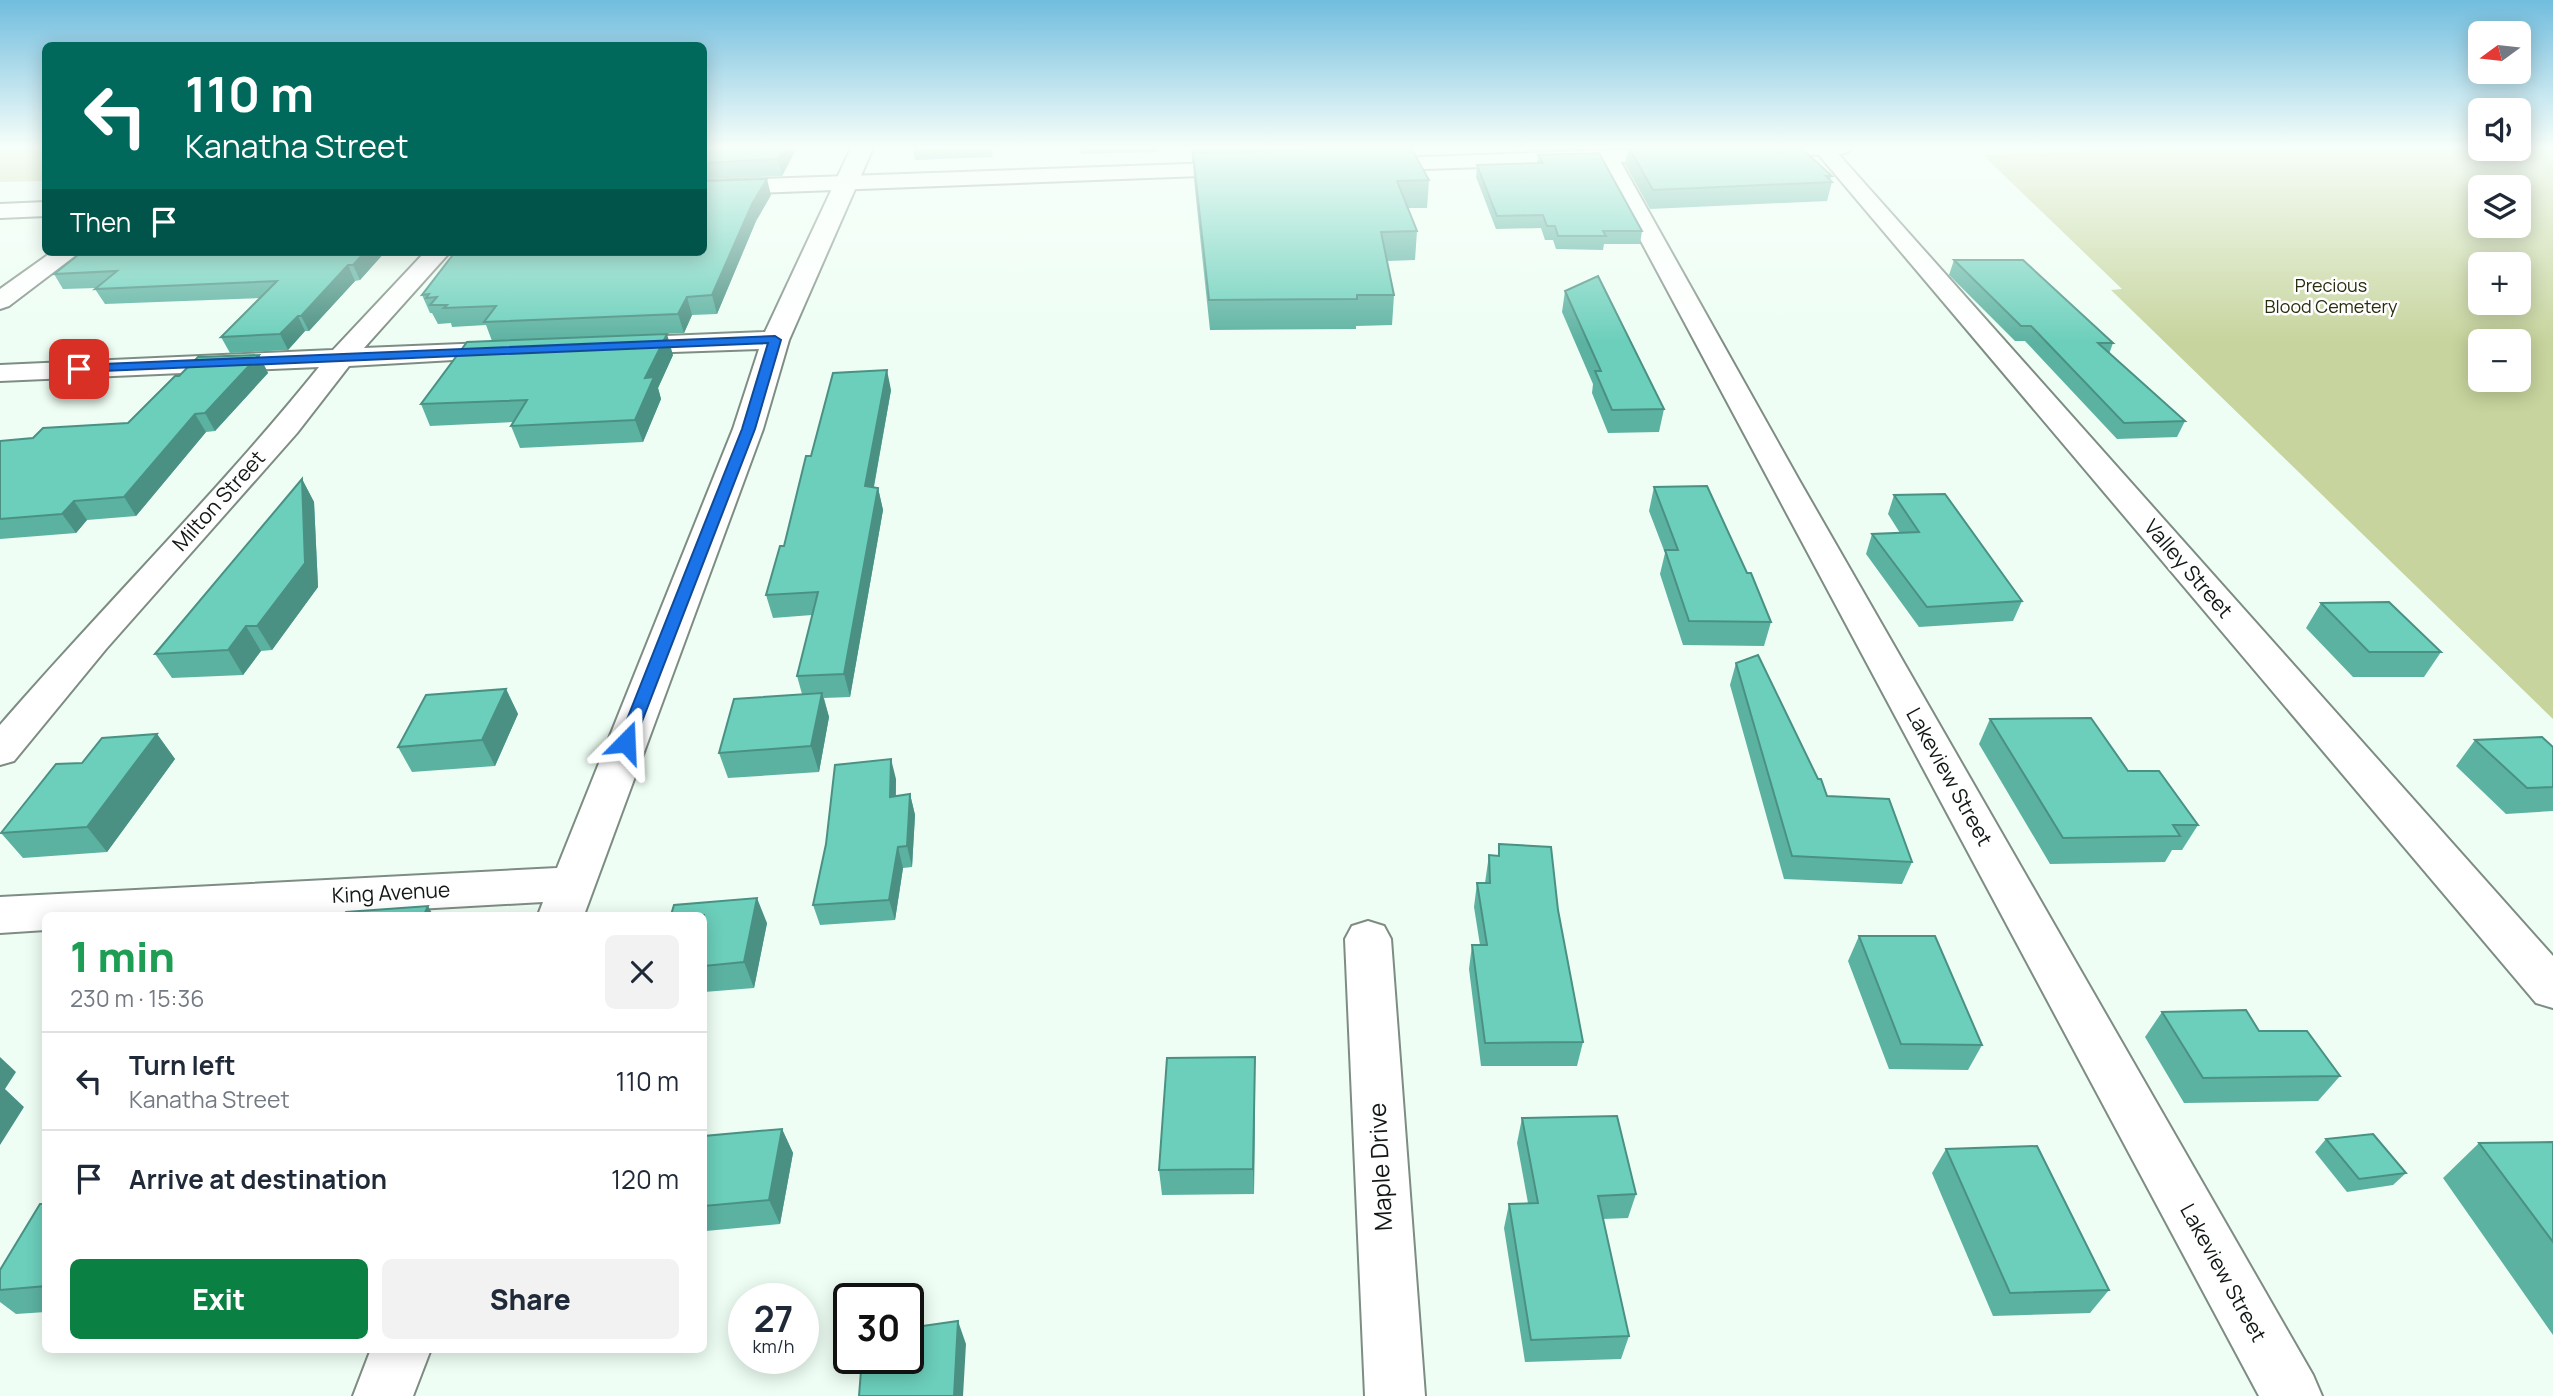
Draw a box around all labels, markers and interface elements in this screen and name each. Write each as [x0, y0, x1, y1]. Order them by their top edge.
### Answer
north arrow [2468, 21, 2530, 84]
map controls [2468, 21, 2531, 392]
text: 110 m [185, 60, 314, 127]
icon: left [70, 70, 161, 161]
button: sound [2468, 98, 2531, 161]
text: Kanatha Street [185, 124, 409, 168]
button: layers [2468, 175, 2531, 238]
icon: arrive [145, 203, 183, 241]
text: Then [70, 204, 131, 240]
button: + [2468, 252, 2531, 315]
park label: Precious Blood Cemetery [2265, 273, 2398, 318]
button: − [2468, 329, 2531, 392]
pin [49, 339, 109, 399]
icon: arrive [60, 350, 98, 388]
street label: Milton Street [166, 444, 271, 557]
street label: Valley Street [2138, 513, 2239, 624]
street label: Lakeview Street [1900, 702, 1999, 851]
position arrow [589, 705, 663, 779]
street label: King Avenue [331, 875, 451, 909]
text: 1 min [70, 927, 175, 985]
button: close [605, 935, 679, 1009]
text: 230 m · 15:36 [70, 982, 205, 1014]
text: Turn left [129, 1047, 236, 1083]
icon: left [70, 1062, 108, 1100]
text: 110 m [616, 1063, 679, 1099]
text: Kanatha Street [129, 1083, 290, 1115]
street label: Maple Drive [1360, 1102, 1399, 1232]
icon: arrive [70, 1160, 108, 1198]
text: Arrive at destination [129, 1161, 387, 1197]
text: 120 m [611, 1161, 679, 1197]
street label: Lakeview Street [2174, 1198, 2273, 1347]
button: Exit [70, 1259, 368, 1339]
button: Share [382, 1259, 679, 1339]
speed limit sign: 30 [833, 1283, 924, 1374]
text: 27 [754, 1295, 793, 1343]
text: km/h [753, 1334, 794, 1358]

